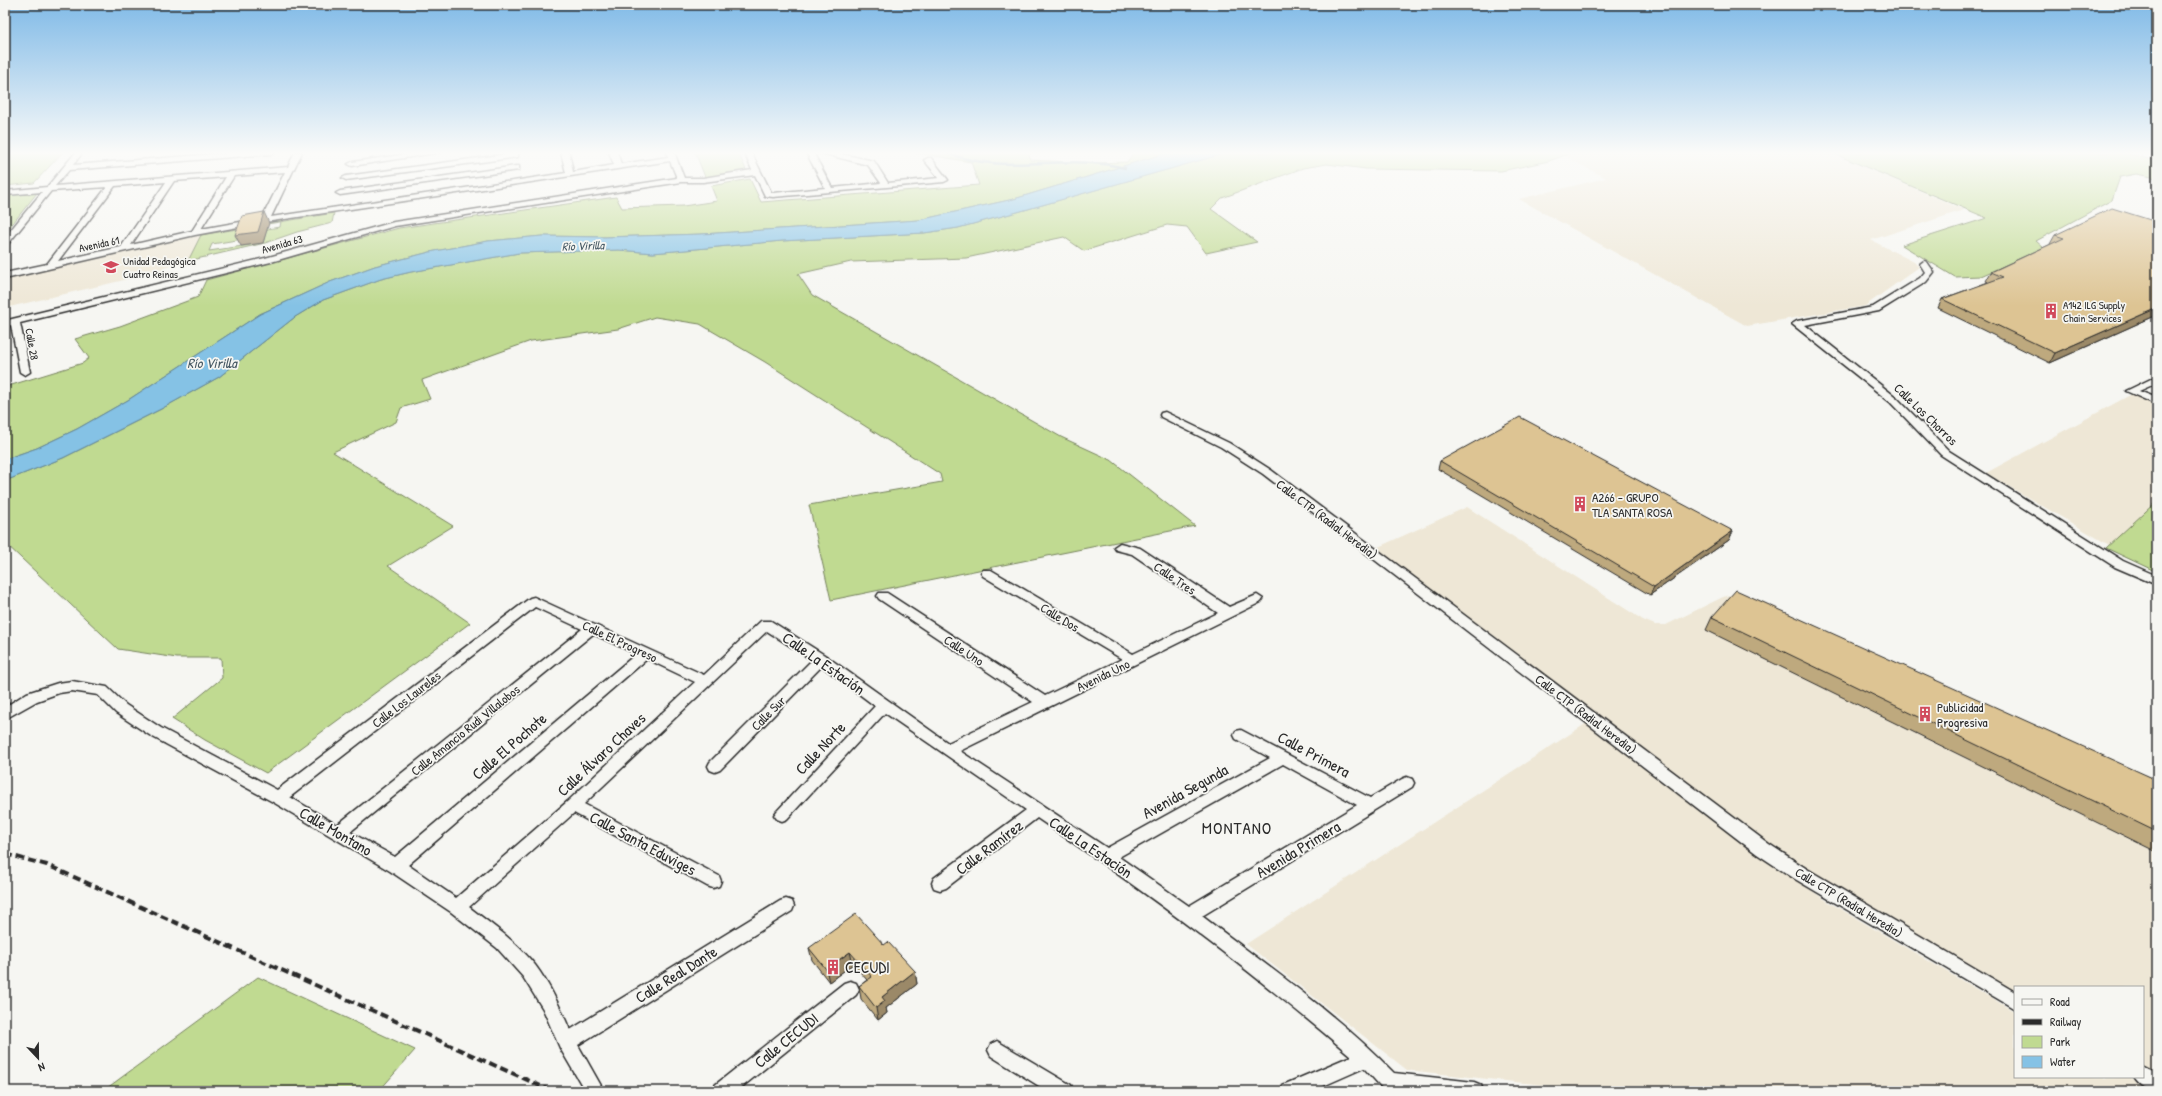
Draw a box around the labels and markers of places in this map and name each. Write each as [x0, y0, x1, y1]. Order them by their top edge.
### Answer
place label: Unidad Pedagógica Cuatro Reinas [123, 254, 196, 281]
school or university icon: Unidad Pedagógica Cuatro Reinas [102, 258, 120, 276]
place label: A142 ILG Supply Chain Services [2063, 298, 2125, 325]
building icon: A142 ILG Supply Chain Services [2042, 302, 2060, 320]
place label: A266 - GRUPO TLA SANTA ROSA [1592, 488, 1673, 521]
building icon: A266 - GRUPO TLA SANTA ROSA [1571, 495, 1589, 513]
place label: Publicidad Progresiva [1937, 698, 1988, 731]
building icon: Publicidad Progresiva [1916, 705, 1934, 723]
place label: CECUDI [845, 956, 890, 978]
building icon: CECUDI [824, 958, 842, 976]

